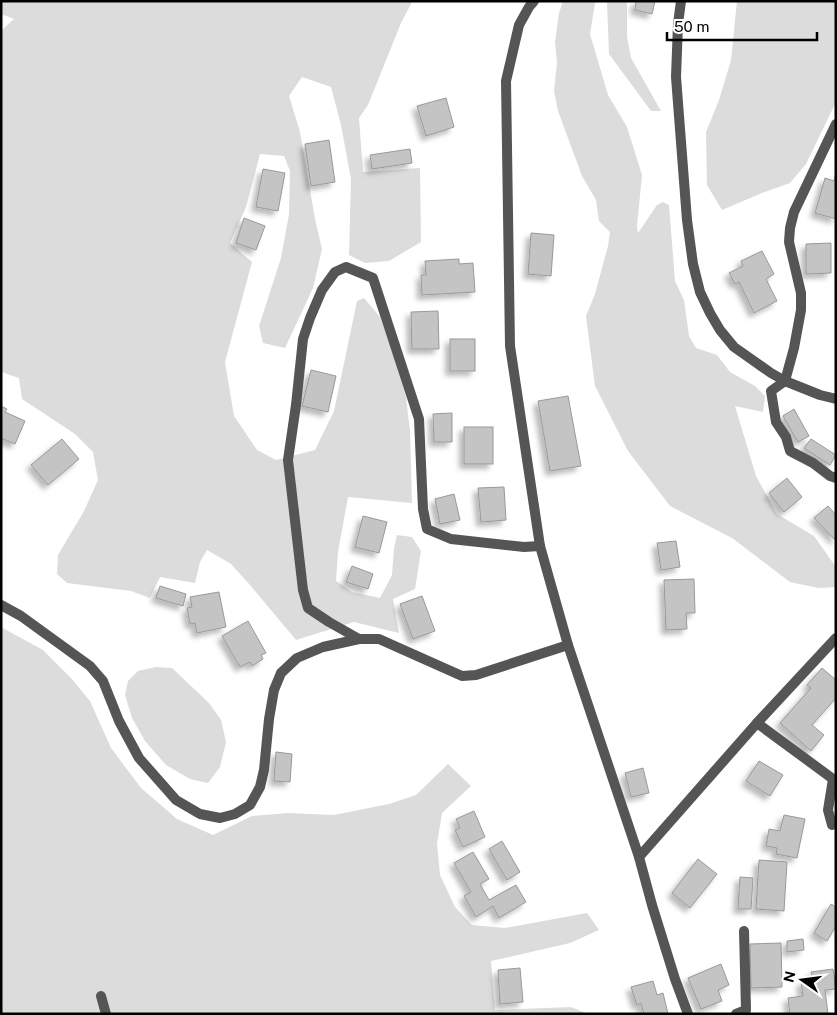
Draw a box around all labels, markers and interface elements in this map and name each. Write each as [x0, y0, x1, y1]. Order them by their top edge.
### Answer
scale bar [667, 10, 817, 42]
text: 50 m [674, 18, 709, 35]
north arrow [777, 955, 827, 1005]
text: N [780, 970, 798, 984]

